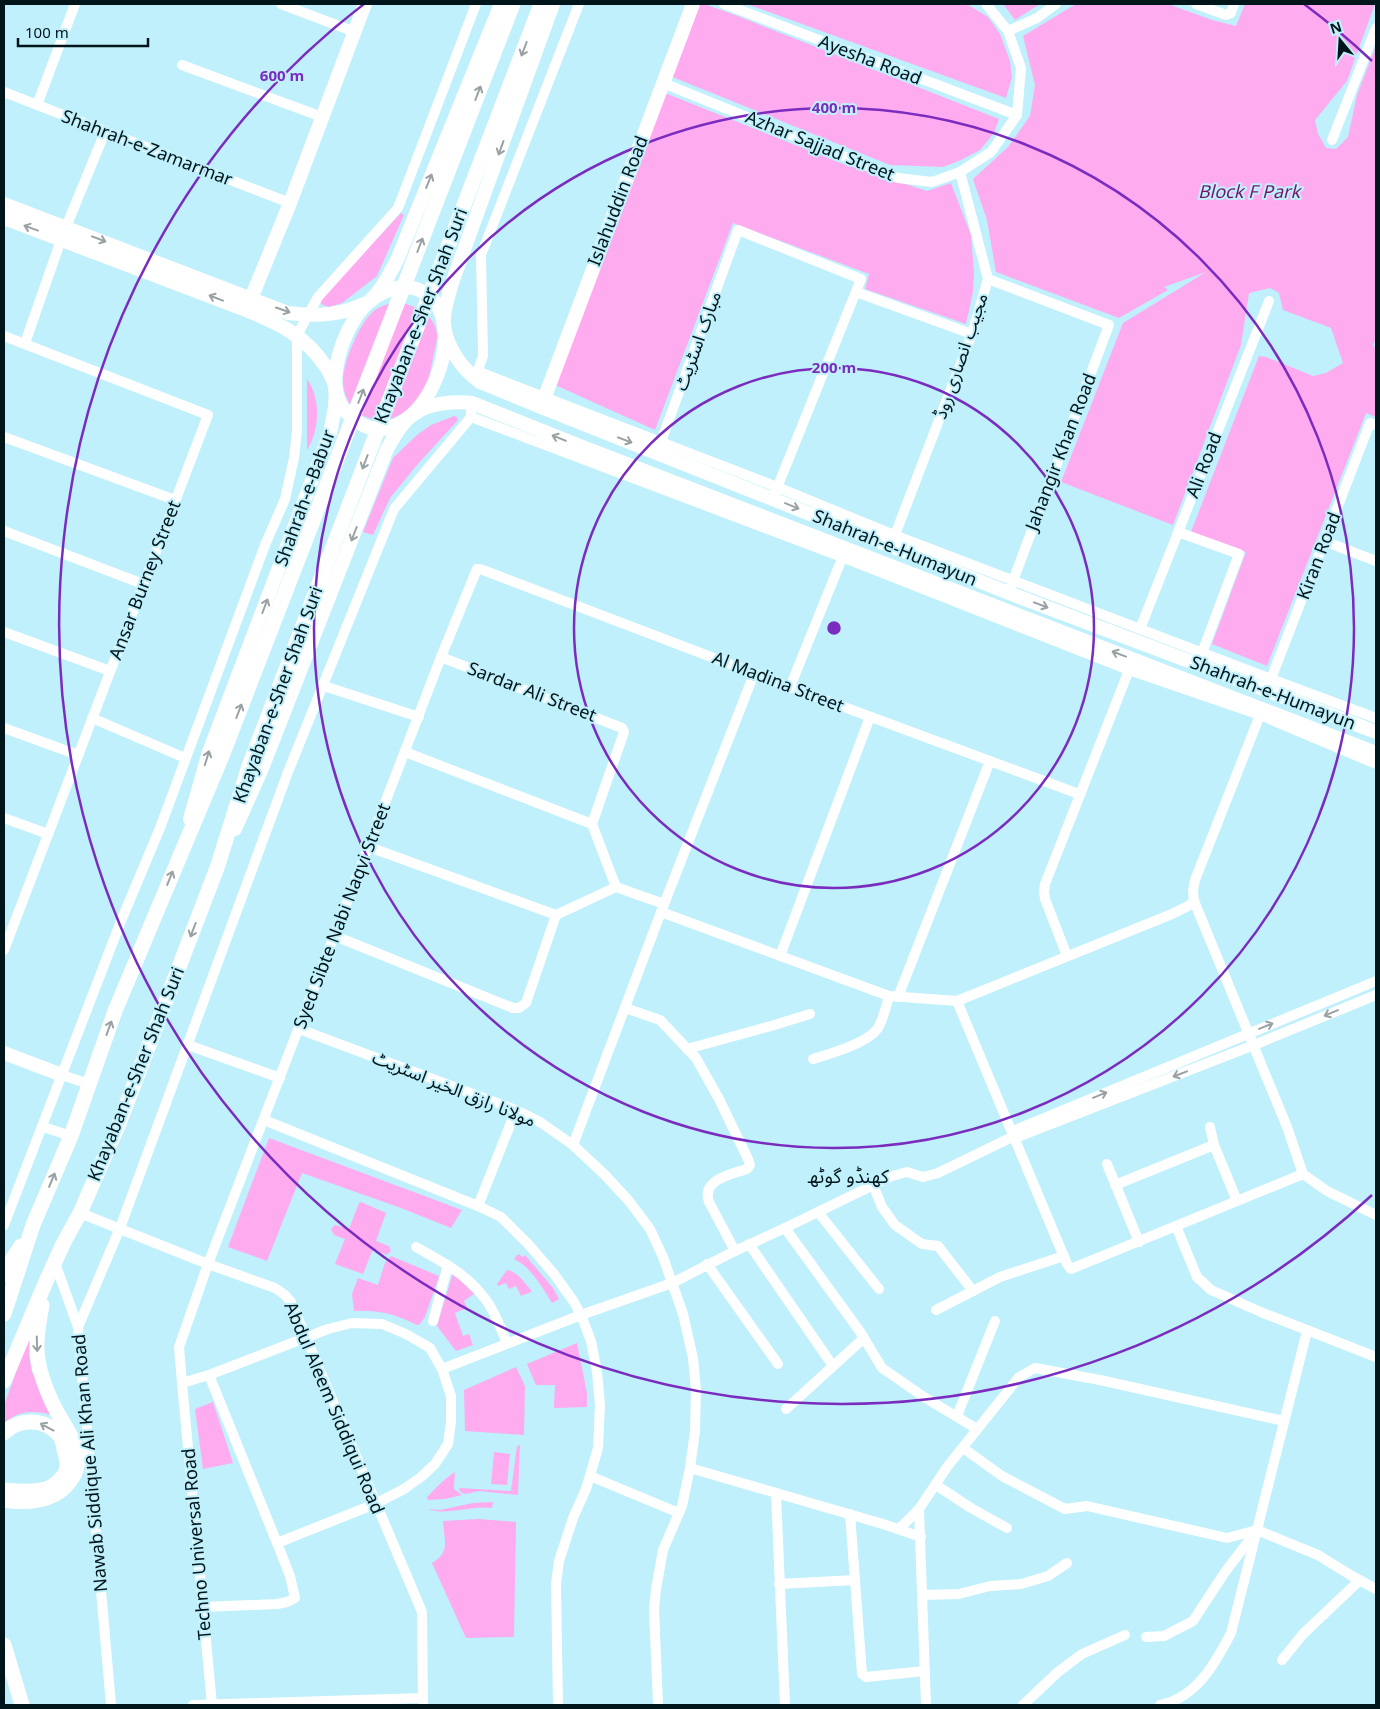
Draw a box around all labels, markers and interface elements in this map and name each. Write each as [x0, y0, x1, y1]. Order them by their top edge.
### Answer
text: N [1326, 13, 1346, 44]
scale bar [18, 15, 148, 47]
north arrow [1315, 15, 1365, 65]
text: 100 m [25, 17, 69, 49]
street label: Ayesha Road [812, 23, 928, 97]
one-way arrow [519, 41, 528, 56]
text: 600 m [260, 60, 304, 92]
one-way arrow [474, 86, 484, 101]
text: 400 m [812, 92, 856, 124]
street label: Shahrah-e-Zamarmar [56, 98, 239, 198]
street label: Azhar Sajjad Street [739, 99, 901, 194]
street label: Islahuddin Road [576, 130, 660, 272]
one-way arrow [496, 140, 505, 155]
park label: Block F Park [1198, 173, 1302, 211]
one-way arrow [425, 174, 434, 189]
street label: Khayaban-e-Sher Shah Suri [362, 202, 480, 430]
one-way arrow [24, 223, 40, 232]
one-way arrow [90, 235, 106, 244]
one-way arrow [416, 237, 425, 253]
street label: مبارک اسٹریٹ [662, 286, 734, 396]
street label: مجیب انصاری روڈ [922, 288, 1000, 424]
one-way arrow [209, 293, 224, 302]
one-way arrow [275, 306, 290, 315]
text: 200 m [812, 352, 856, 384]
street label: Jahangir Khan Road [1013, 367, 1109, 538]
one-way arrow [357, 389, 366, 404]
street label: Shahrah-e-Babur [263, 423, 348, 572]
street label: Ali Road [1174, 426, 1234, 504]
one-way arrow [552, 433, 567, 442]
one-way arrow [617, 435, 632, 445]
one-way arrow [360, 454, 369, 470]
street label: Ansar Burney Street [97, 494, 193, 666]
street label: Shahrah-e-Humayun [807, 498, 983, 598]
one-way arrow [784, 502, 799, 512]
street label: Kiran Road [1285, 506, 1353, 606]
one-way arrow [348, 526, 358, 541]
street label: Khayaban-e-Sher Shah Suri [221, 581, 335, 809]
one-way arrow [261, 599, 270, 614]
one-way arrow [1032, 601, 1048, 610]
centre of rings [825, 619, 843, 637]
street label: Al Madina Street [706, 639, 850, 725]
street label: Shahrah-e-Humayun [1184, 644, 1362, 742]
one-way arrow [1111, 649, 1127, 658]
street label: Sardar Ali Street [462, 650, 603, 734]
one-way arrow [235, 704, 244, 719]
one-way arrow [203, 750, 213, 766]
street label: Syed Sibte Nabi Naqvi Street [281, 797, 403, 1035]
one-way arrow [166, 871, 176, 886]
one-way arrow [188, 922, 197, 937]
street label: Khayaban-e-Sher Shah Suri [75, 961, 197, 1187]
one-way arrow [1324, 1009, 1339, 1019]
one-way arrow [105, 1021, 114, 1036]
one-way arrow [1259, 1021, 1274, 1030]
street label: مولانا رازق الخیر اسٹریٹ [366, 1039, 542, 1139]
one-way arrow [1173, 1070, 1189, 1079]
one-way arrow [1092, 1090, 1107, 1100]
district label: کھنڈو گوٹھ [807, 1157, 890, 1197]
one-way arrow [48, 1173, 58, 1188]
street label: Abdul Aleem Siddiqui Road [272, 1296, 396, 1520]
street label: Nawab Siddique Ali Khan Road [60, 1332, 120, 1594]
one-way arrow [33, 1336, 42, 1352]
one-way arrow [39, 1422, 54, 1432]
street label: Techno Universal Road [170, 1447, 224, 1641]

